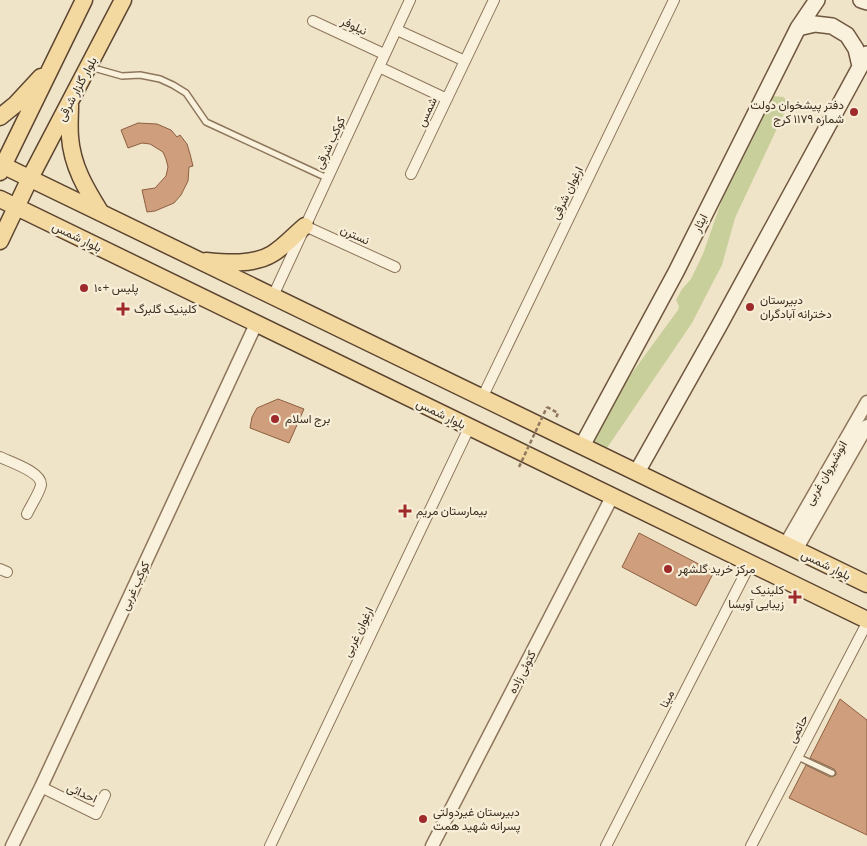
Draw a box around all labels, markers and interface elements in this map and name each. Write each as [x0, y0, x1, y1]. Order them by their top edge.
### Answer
street label: نیلوفر [337, 14, 369, 39]
street label: بلوار گلزار شرقی [54, 54, 101, 124]
street label: شمس [414, 95, 441, 130]
place label: دفتر پیشخوان دولت شماره ۱۱۷۹ کرج [750, 98, 844, 128]
marker: دفتر پیشخوان دولت شماره ۱۱۷۹ کرج [848, 106, 860, 118]
street label: کوکب شرقی [312, 115, 349, 172]
street label: ارغوان شرقی [548, 164, 587, 222]
street label: ایثار [689, 212, 711, 236]
street label: بلوار شمس [50, 219, 104, 256]
street label: نسترن [338, 222, 372, 249]
place label: پلیس +۱۰ [94, 281, 139, 296]
marker: پلیس +۱۰ [78, 282, 90, 294]
place label: دبيرستان دخترانه آبادگران [760, 293, 832, 322]
marker: دبيرستان دخترانه آبادگران [744, 301, 756, 313]
marker: کلینیک گلبرگ [116, 302, 130, 316]
place label: کلینیک گلبرگ [134, 302, 197, 317]
street label: بلوار شمس [414, 396, 468, 433]
place label: برج اسلام [285, 412, 330, 428]
marker: برج اسلام [269, 413, 281, 425]
street label: انوشیروان غربی [802, 438, 851, 508]
marker: بیمارستان مریم [398, 504, 412, 518]
place label: بیمارستان مریم [416, 504, 487, 519]
street label: بلوار شمس [799, 547, 853, 584]
street label: کوکب غربی [118, 559, 153, 613]
place label: مرکز خرید گلشهر [677, 562, 755, 577]
marker: مرکز خرید گلشهر [662, 563, 674, 575]
place label: کلینیک زیبایی آویسا [728, 583, 784, 612]
marker: کلینیک زیبایی آویسا [788, 590, 802, 604]
street label: ارغوان غربی [340, 605, 377, 660]
street label: کتوئی زاده [505, 648, 540, 696]
street label: مینا [657, 688, 677, 710]
street label: حاتمی [785, 713, 812, 746]
street label: احداثی [64, 780, 99, 807]
place label: دبیرستان غیردولتی پسرانه شهید همت [433, 805, 521, 834]
marker: دبیرستان غیردولتی پسرانه شهید همت [417, 813, 429, 825]

